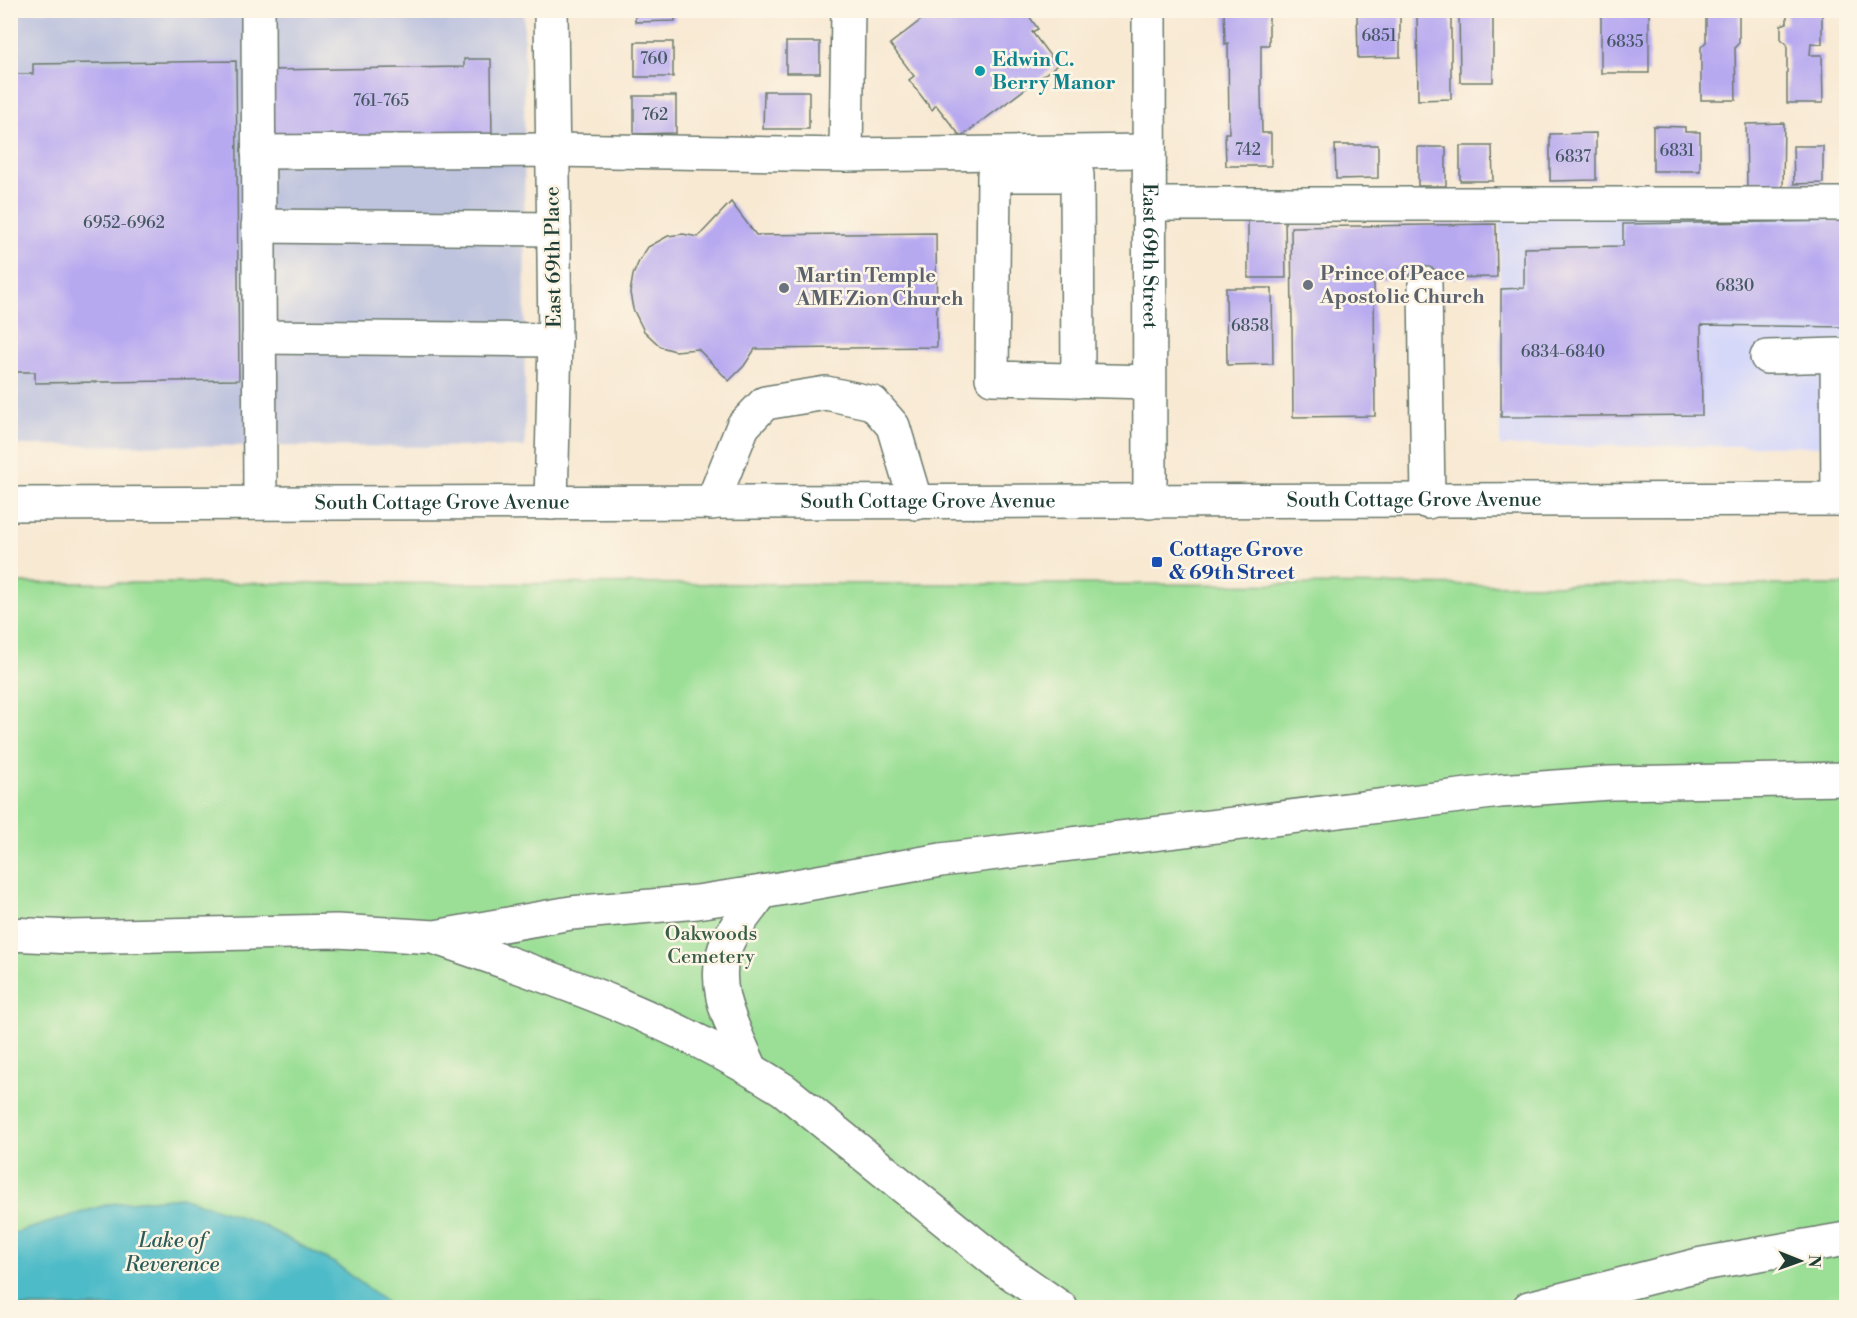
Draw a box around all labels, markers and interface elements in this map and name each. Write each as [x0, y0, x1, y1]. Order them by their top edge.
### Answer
house number: 6851 [1361, 26, 1397, 46]
house number: 6835 [1606, 32, 1644, 52]
place label: Edwin C. Berry Manor [992, 48, 1116, 96]
house number: 760 [640, 49, 668, 69]
marker: Edwin C. Berry Manor [973, 64, 987, 78]
house number: 761-765 [353, 91, 409, 111]
house number: 762 [642, 105, 668, 125]
house number: 742 [1235, 140, 1261, 160]
house number: 6831 [1660, 141, 1695, 161]
house number: 6837 [1555, 147, 1591, 167]
street label: East 69th Street [1137, 183, 1162, 329]
street label: East 69th Place [540, 186, 568, 328]
house number: 6952-6962 [83, 213, 165, 233]
place label: Prince of Peace Apostolic Church [1319, 262, 1485, 310]
place label: Martin Temple AME Zion Church [795, 264, 964, 312]
house number: 6830 [1716, 276, 1754, 296]
marker: Prince of Peace Apostolic Church [1301, 278, 1315, 292]
marker: Martin Temple AME Zion Church [777, 281, 791, 295]
house number: 6858 [1231, 316, 1269, 336]
house number: 6834-6840 [1521, 342, 1605, 362]
street label: South Cottage Grove Avenue [1286, 487, 1542, 513]
street label: South Cottage Grove Avenue [800, 489, 1056, 514]
street label: South Cottage Grove Avenue [314, 490, 570, 516]
place label: Cottage Grove & 69th Street [1169, 538, 1303, 586]
marker: Cottage Grove & 69th Street [1150, 555, 1164, 569]
park label: Oakwoods Cemetery [665, 922, 757, 970]
water label: Lake of Reverence [124, 1228, 219, 1278]
north arrow [1770, 1231, 1830, 1291]
text: N [1804, 1255, 1824, 1268]

